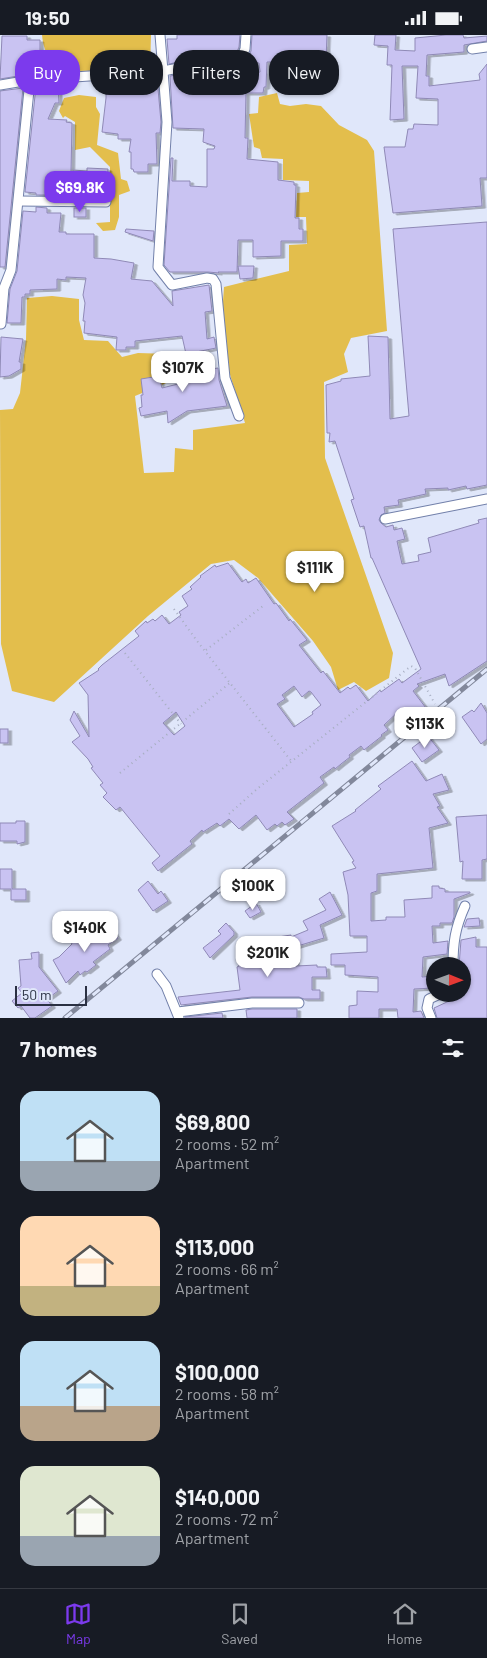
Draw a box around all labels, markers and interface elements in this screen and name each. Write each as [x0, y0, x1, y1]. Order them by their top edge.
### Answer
text: 19:50 [25, 6, 70, 29]
chip: Buy [15, 50, 80, 95]
chip: Rent [90, 50, 163, 95]
chip: Filters [173, 50, 259, 95]
chip: New [269, 50, 339, 95]
pin: $69.8K [39, 171, 121, 213]
text: $69.8K [55, 177, 105, 196]
pin: $107K [148, 351, 218, 393]
text: $107K [162, 357, 204, 376]
pin: $111K [280, 551, 350, 593]
text: $111K [297, 557, 333, 576]
pin: $113K [390, 707, 460, 749]
text: $113K [405, 713, 445, 732]
pin: $100K [218, 869, 288, 911]
text: $100K [231, 875, 275, 894]
pin: $140K [50, 911, 120, 953]
text: $140K [63, 917, 107, 936]
pin: $201K [233, 935, 303, 978]
text: $201K [247, 942, 289, 961]
north arrow [426, 957, 471, 1003]
map controls [426, 957, 471, 1002]
scale bar [15, 983, 88, 1006]
text: 50 m [22, 986, 51, 1003]
icon: filters [439, 1034, 467, 1062]
text: 7 homes [20, 1036, 97, 1061]
text: $69,800 [175, 1109, 250, 1134]
icon: home [60, 1111, 120, 1171]
text: 2 rooms · 52 m² [175, 1134, 279, 1153]
text: Apartment [175, 1153, 250, 1172]
text: $113,000 [175, 1234, 254, 1259]
icon: home [60, 1236, 120, 1296]
text: 2 rooms · 66 m² [175, 1259, 279, 1278]
text: Apartment [175, 1278, 250, 1297]
text: $100,000 [175, 1359, 259, 1384]
icon: home [60, 1361, 120, 1421]
text: 2 rooms · 58 m² [175, 1384, 279, 1403]
text: Apartment [175, 1403, 250, 1422]
text: $140,000 [175, 1484, 260, 1509]
icon: home [60, 1486, 120, 1546]
text: 2 rooms · 72 m² [175, 1509, 278, 1528]
text: Apartment [175, 1528, 250, 1547]
tab: Map [64, 1600, 92, 1647]
tab: Saved [221, 1600, 258, 1647]
tab: Home [387, 1600, 423, 1647]

